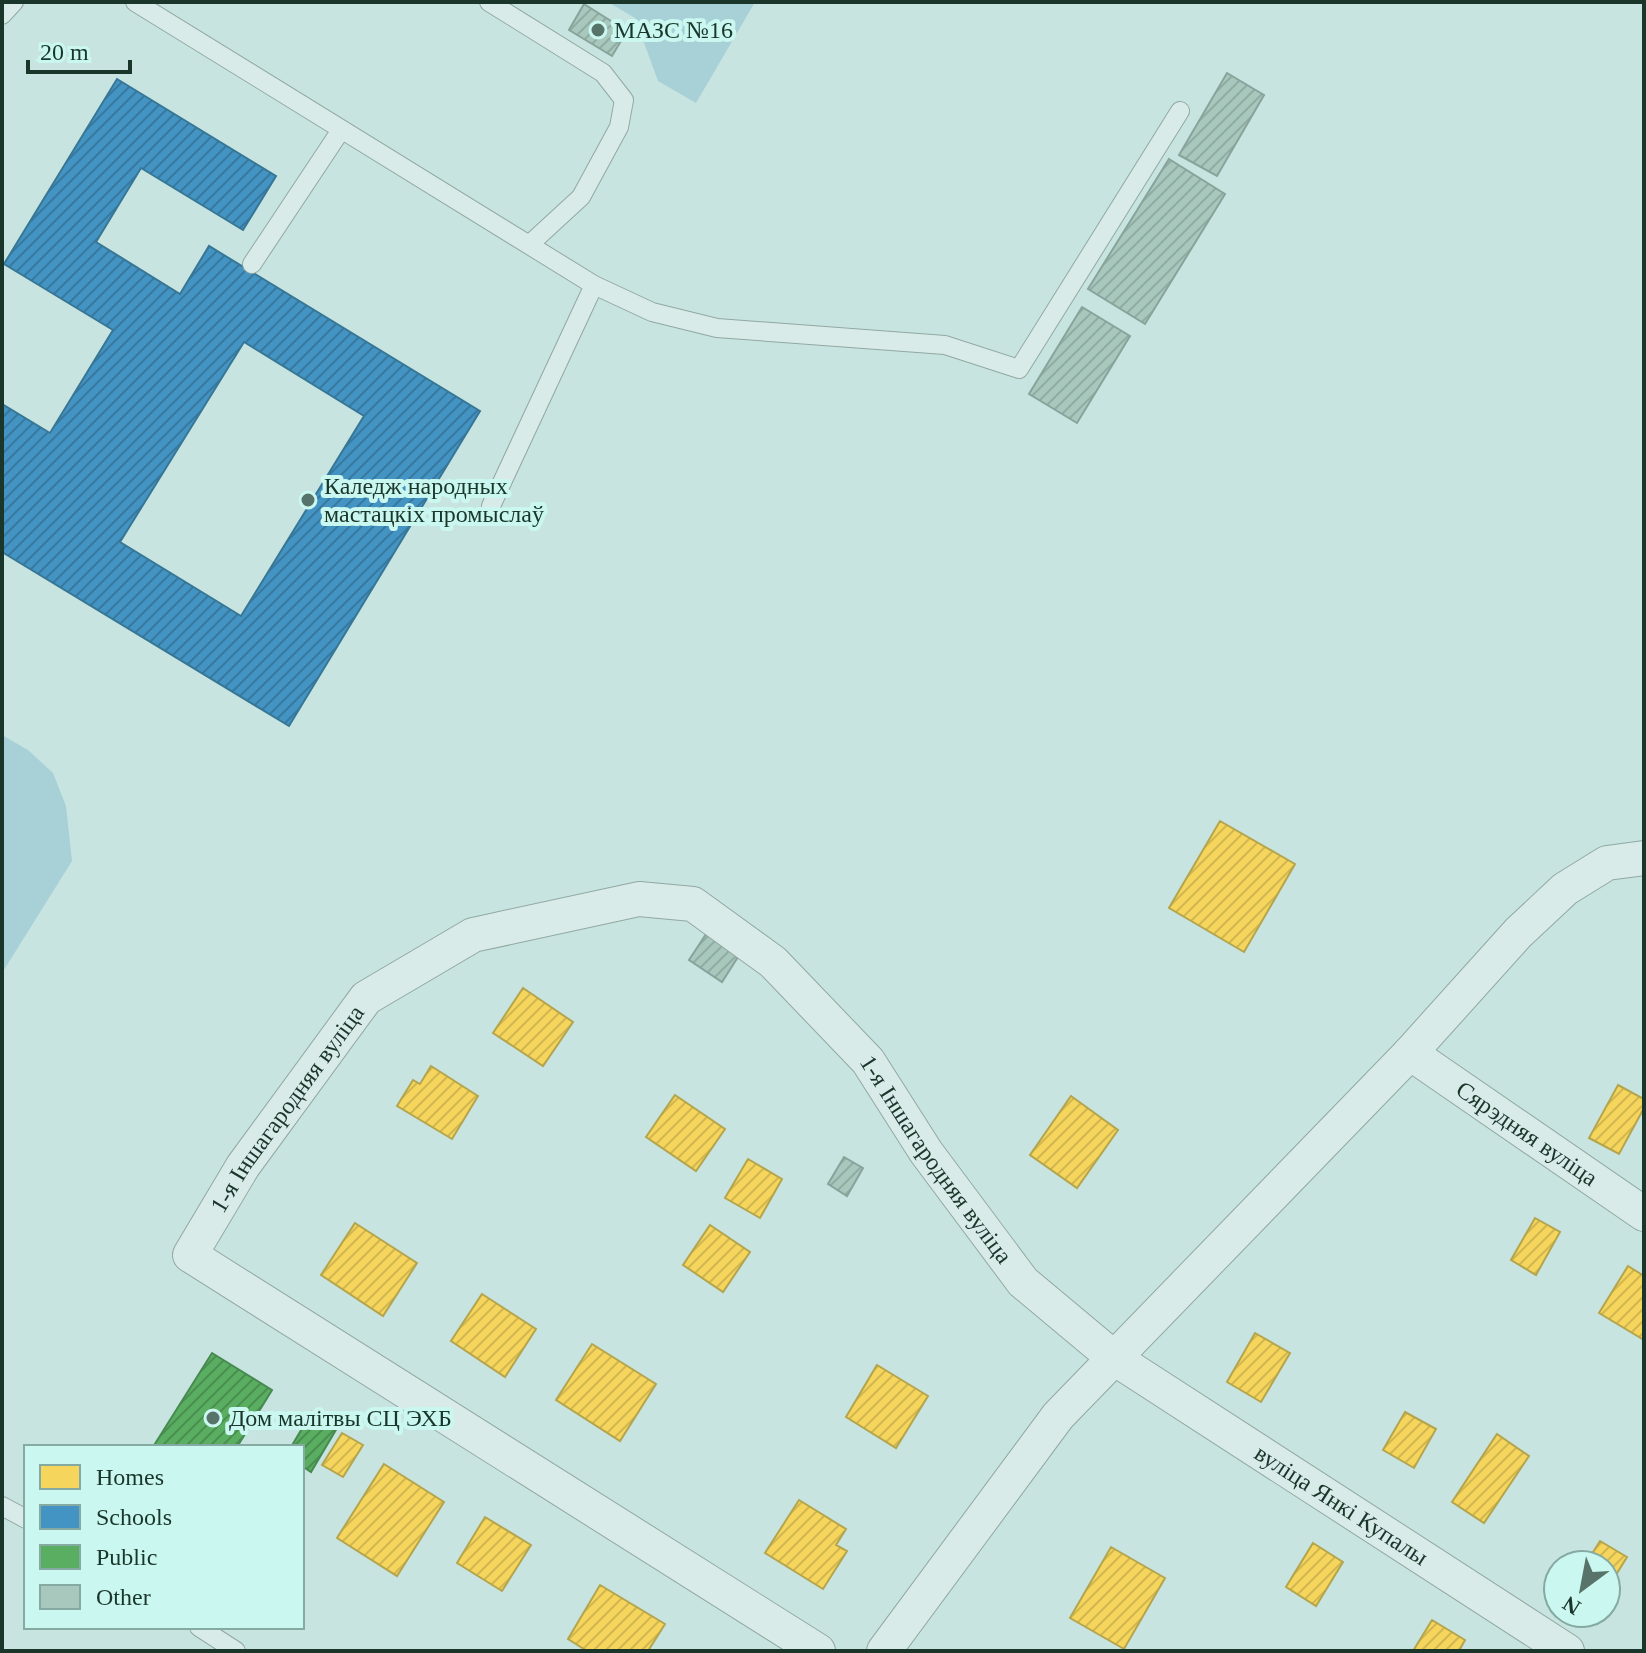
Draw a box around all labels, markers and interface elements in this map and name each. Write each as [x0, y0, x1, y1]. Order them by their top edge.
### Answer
place label: МАЗС №16 [614, 17, 733, 43]
marker: МАЗС №16 [589, 21, 607, 39]
scale bar [28, 24, 130, 74]
text: 20 m [40, 39, 89, 65]
place label: Каледж народных мастацкіх промыслаў [324, 473, 544, 527]
marker: Каледж народных мастацкіх промыслаў [299, 491, 317, 509]
street label: 1-я Іншагародняя вуліца [205, 1000, 369, 1217]
street label: 1-я Іншагародняя вуліца [855, 1050, 1018, 1269]
street label: Сярэдняя вуліца [1451, 1076, 1603, 1191]
place label: Дом малітвы СЦ ЭХБ [229, 1405, 452, 1431]
marker: Дом малітвы СЦ ЭХБ [204, 1409, 222, 1427]
street label: вуліца Янкі Купалы [1250, 1440, 1433, 1571]
legend [24, 1445, 304, 1629]
text: Homes [96, 1464, 164, 1490]
text: Schools [96, 1504, 172, 1530]
text: Public [96, 1544, 157, 1570]
north arrow [1542, 1549, 1622, 1629]
text: Other [96, 1584, 151, 1610]
text: N [1558, 1591, 1585, 1620]

